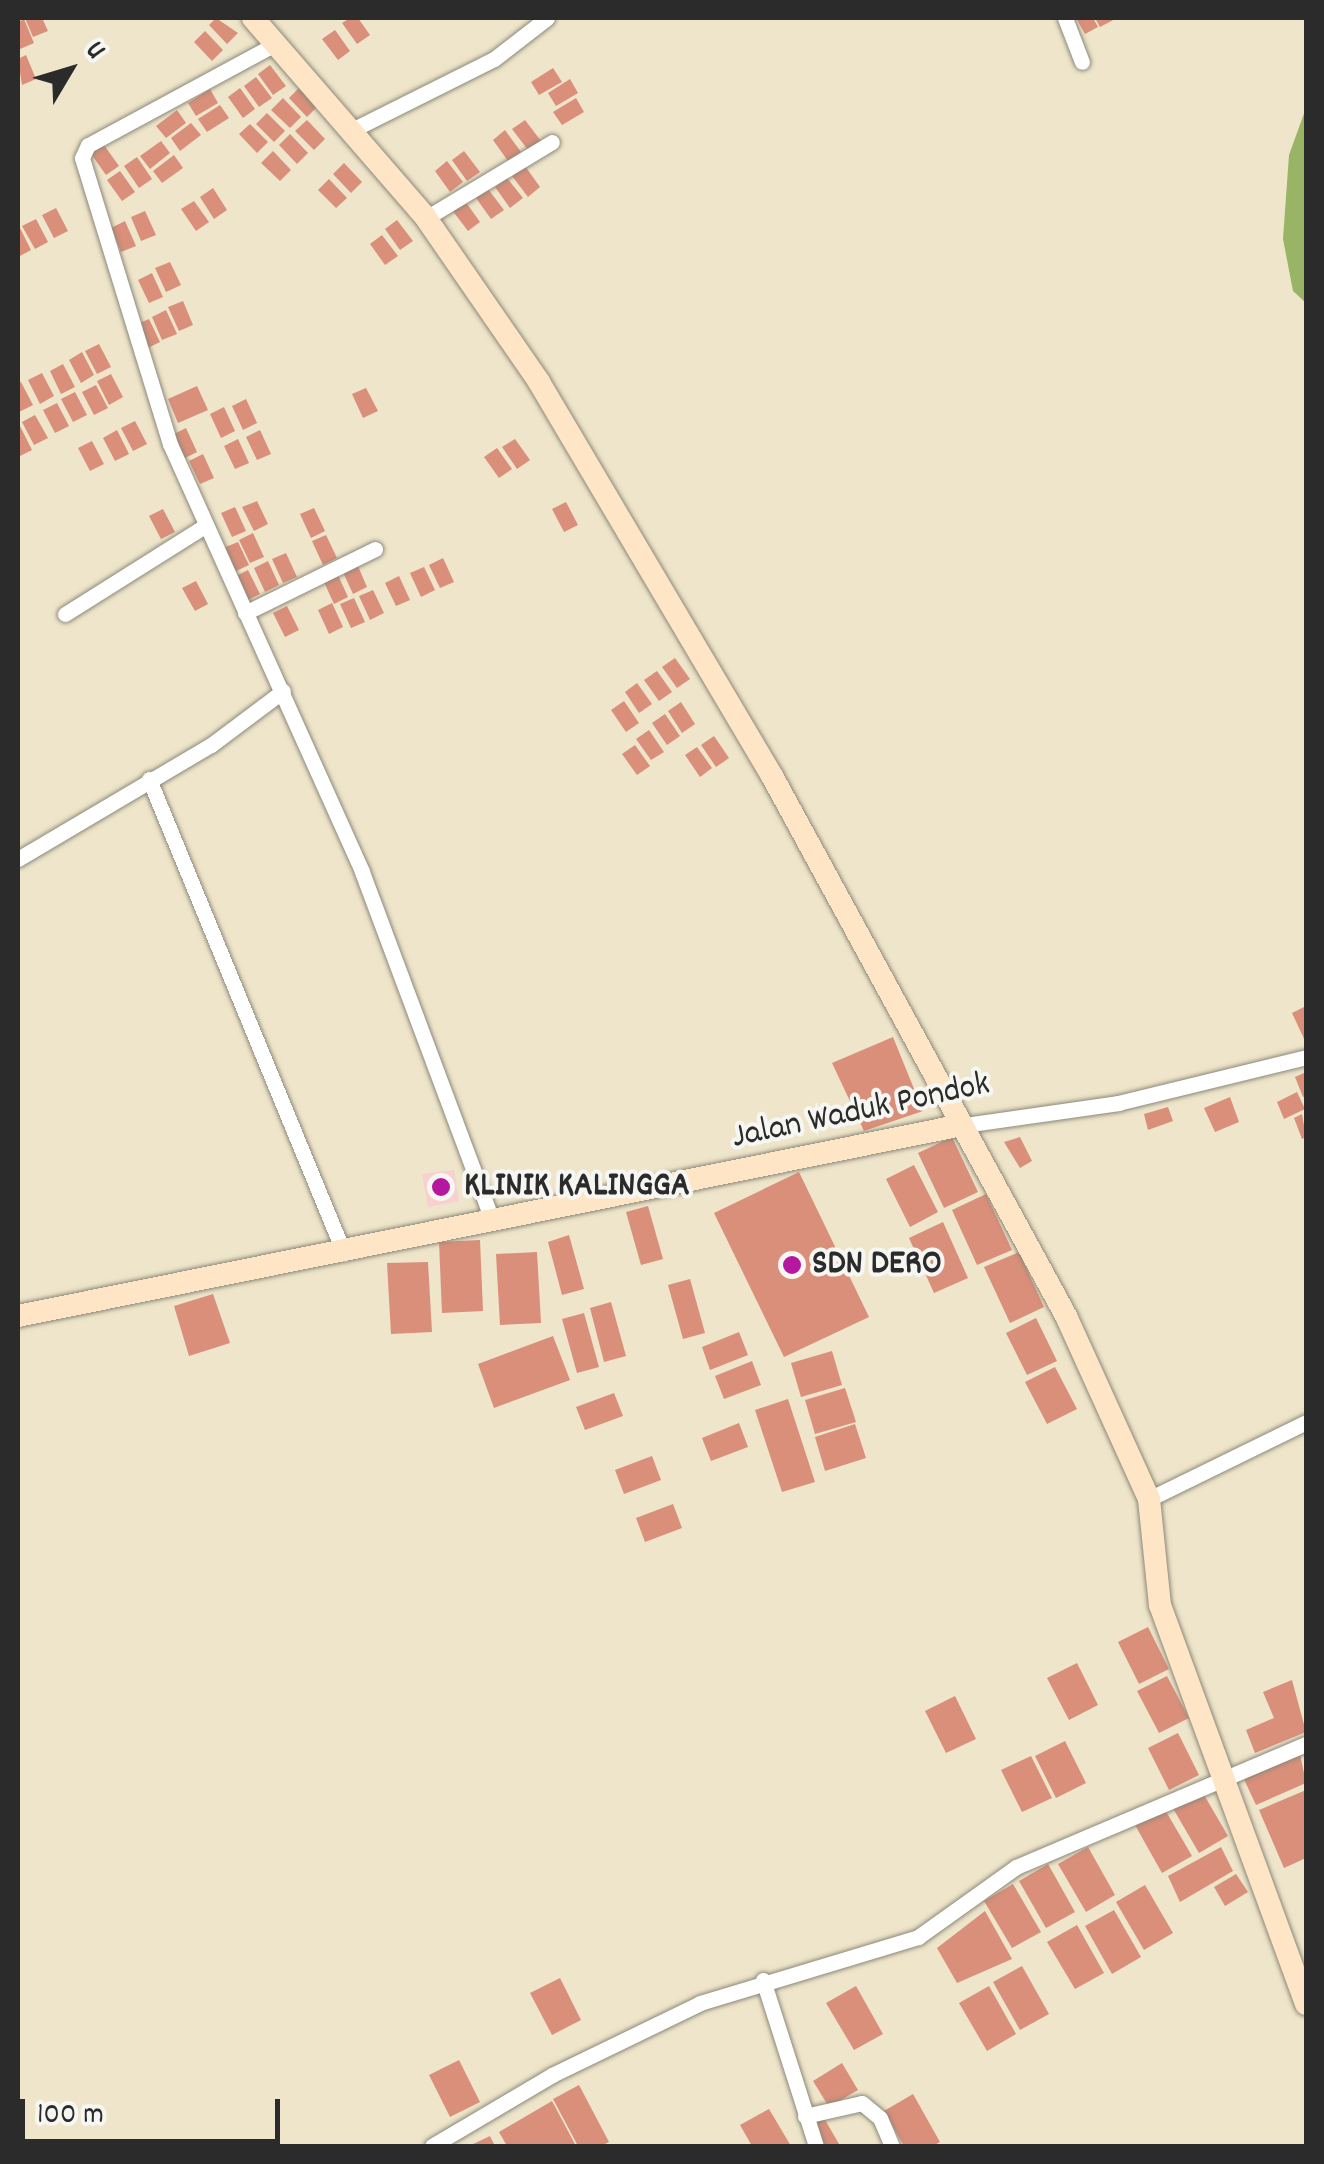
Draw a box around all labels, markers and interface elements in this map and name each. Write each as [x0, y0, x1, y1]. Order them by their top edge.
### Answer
north arrow [20, 20, 120, 120]
text: U [74, 34, 114, 69]
street label: Jalan Waduk Pondok [728, 1064, 994, 1160]
place label: KLINIK KALINGGA [464, 1166, 690, 1208]
marker: KLINIK KALINGGA [428, 1174, 454, 1200]
place label: SDN DERO [812, 1244, 942, 1286]
marker: SDN DERO [781, 1254, 803, 1276]
scale bar [25, 2079, 285, 2141]
text: 100 m [37, 2095, 104, 2138]

